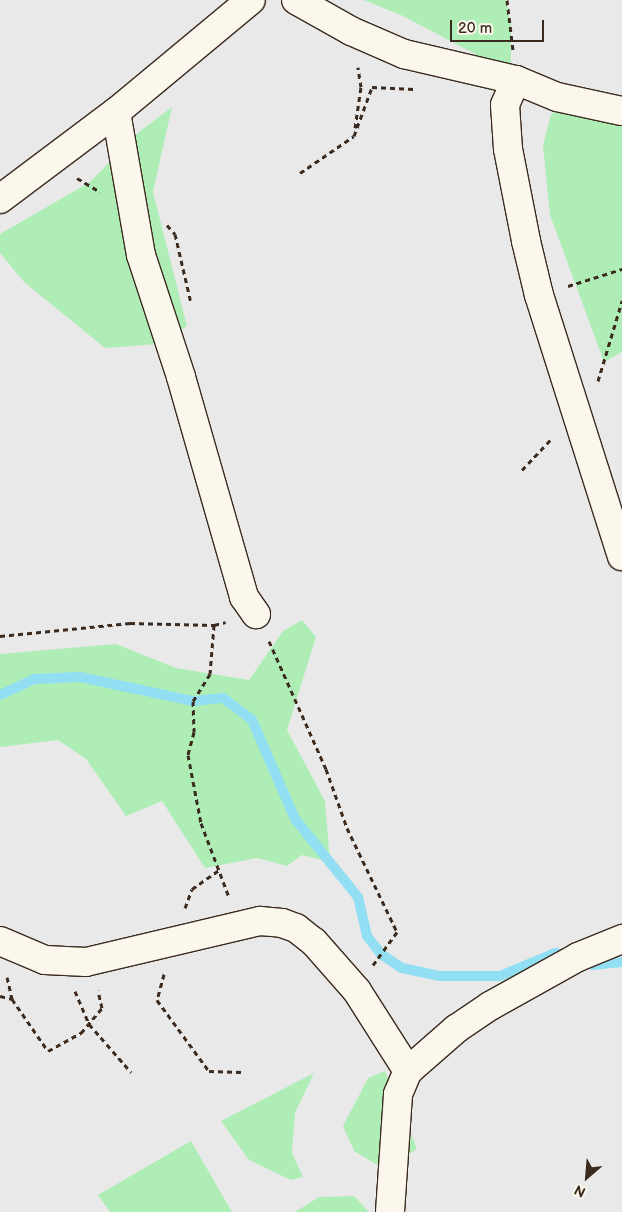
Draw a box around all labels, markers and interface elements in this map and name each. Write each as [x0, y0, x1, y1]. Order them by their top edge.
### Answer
scale bar [452, 10, 546, 42]
text: 20 m [458, 19, 492, 38]
north arrow [562, 1152, 612, 1202]
text: N [571, 1181, 589, 1201]

